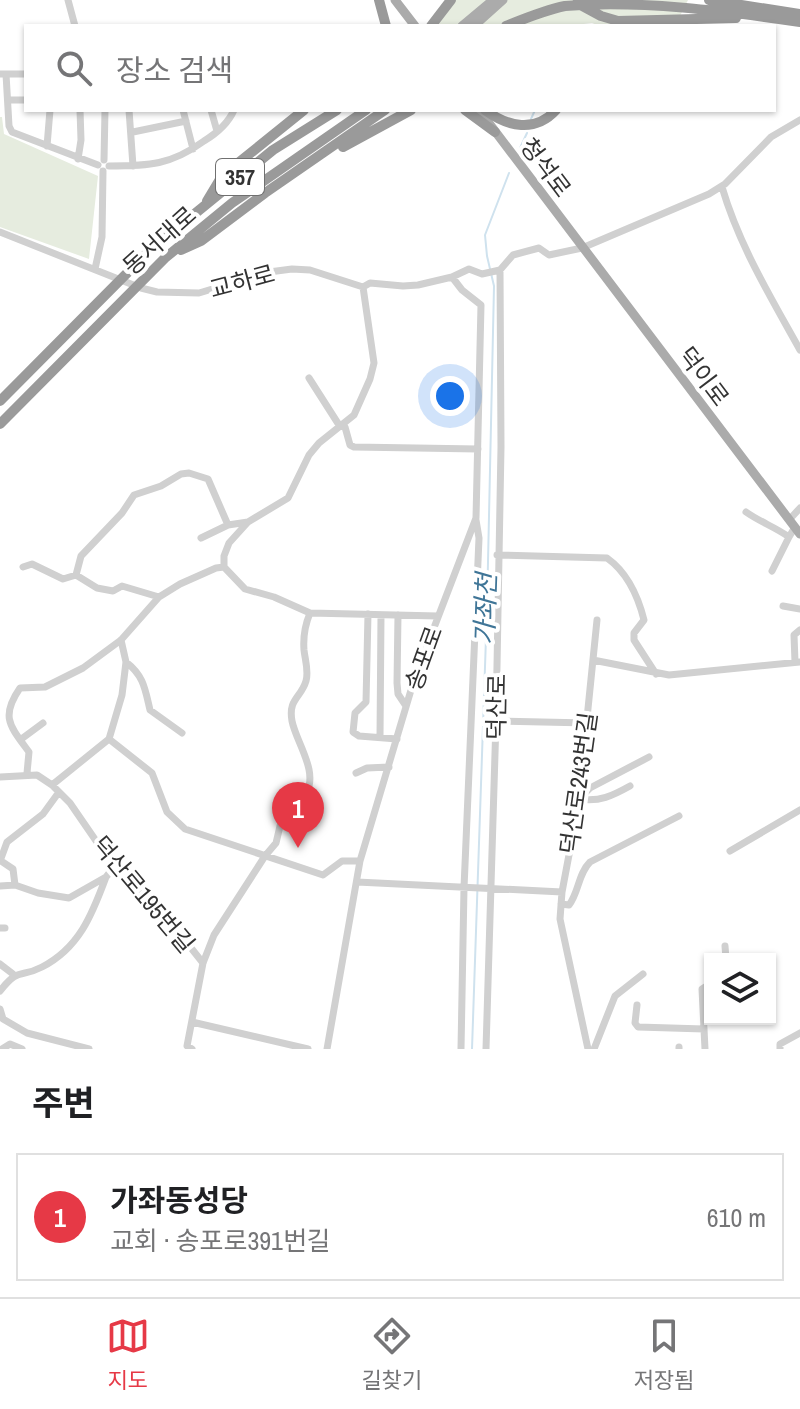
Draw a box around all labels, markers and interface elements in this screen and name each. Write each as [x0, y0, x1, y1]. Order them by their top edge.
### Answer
search box [24, 24, 776, 112]
icon: search [52, 46, 96, 90]
text: 장소 검색 [116, 50, 233, 90]
street label: 청석로 [513, 131, 579, 203]
road number: 357 [216, 159, 264, 195]
street label: 동서대로 [115, 199, 203, 281]
street label: 교하로 [206, 257, 278, 305]
street label: 덕이로 [671, 340, 737, 412]
your location [430, 376, 470, 416]
water label: 가좌천 [466, 569, 504, 645]
street label: 송포로 [397, 621, 449, 695]
street label: 덕산로 [479, 674, 513, 740]
street label: 덕산로243번길 [552, 710, 604, 856]
pin: 1 [272, 782, 324, 848]
street label: 덕산로195번길 [86, 829, 202, 959]
map controls [704, 953, 776, 1025]
button: layers [704, 953, 776, 1025]
text: 주변 [32, 1080, 95, 1126]
text: 가좌동성당 [110, 1180, 248, 1220]
text: 1 [54, 1200, 66, 1235]
text: 610 m [707, 1200, 766, 1235]
text: 교회 · 송포로391번길 [110, 1223, 331, 1258]
tab: 지도 [106, 1314, 150, 1395]
tab: 길찾기 [361, 1314, 422, 1395]
tab: 저장됨 [633, 1314, 694, 1395]

